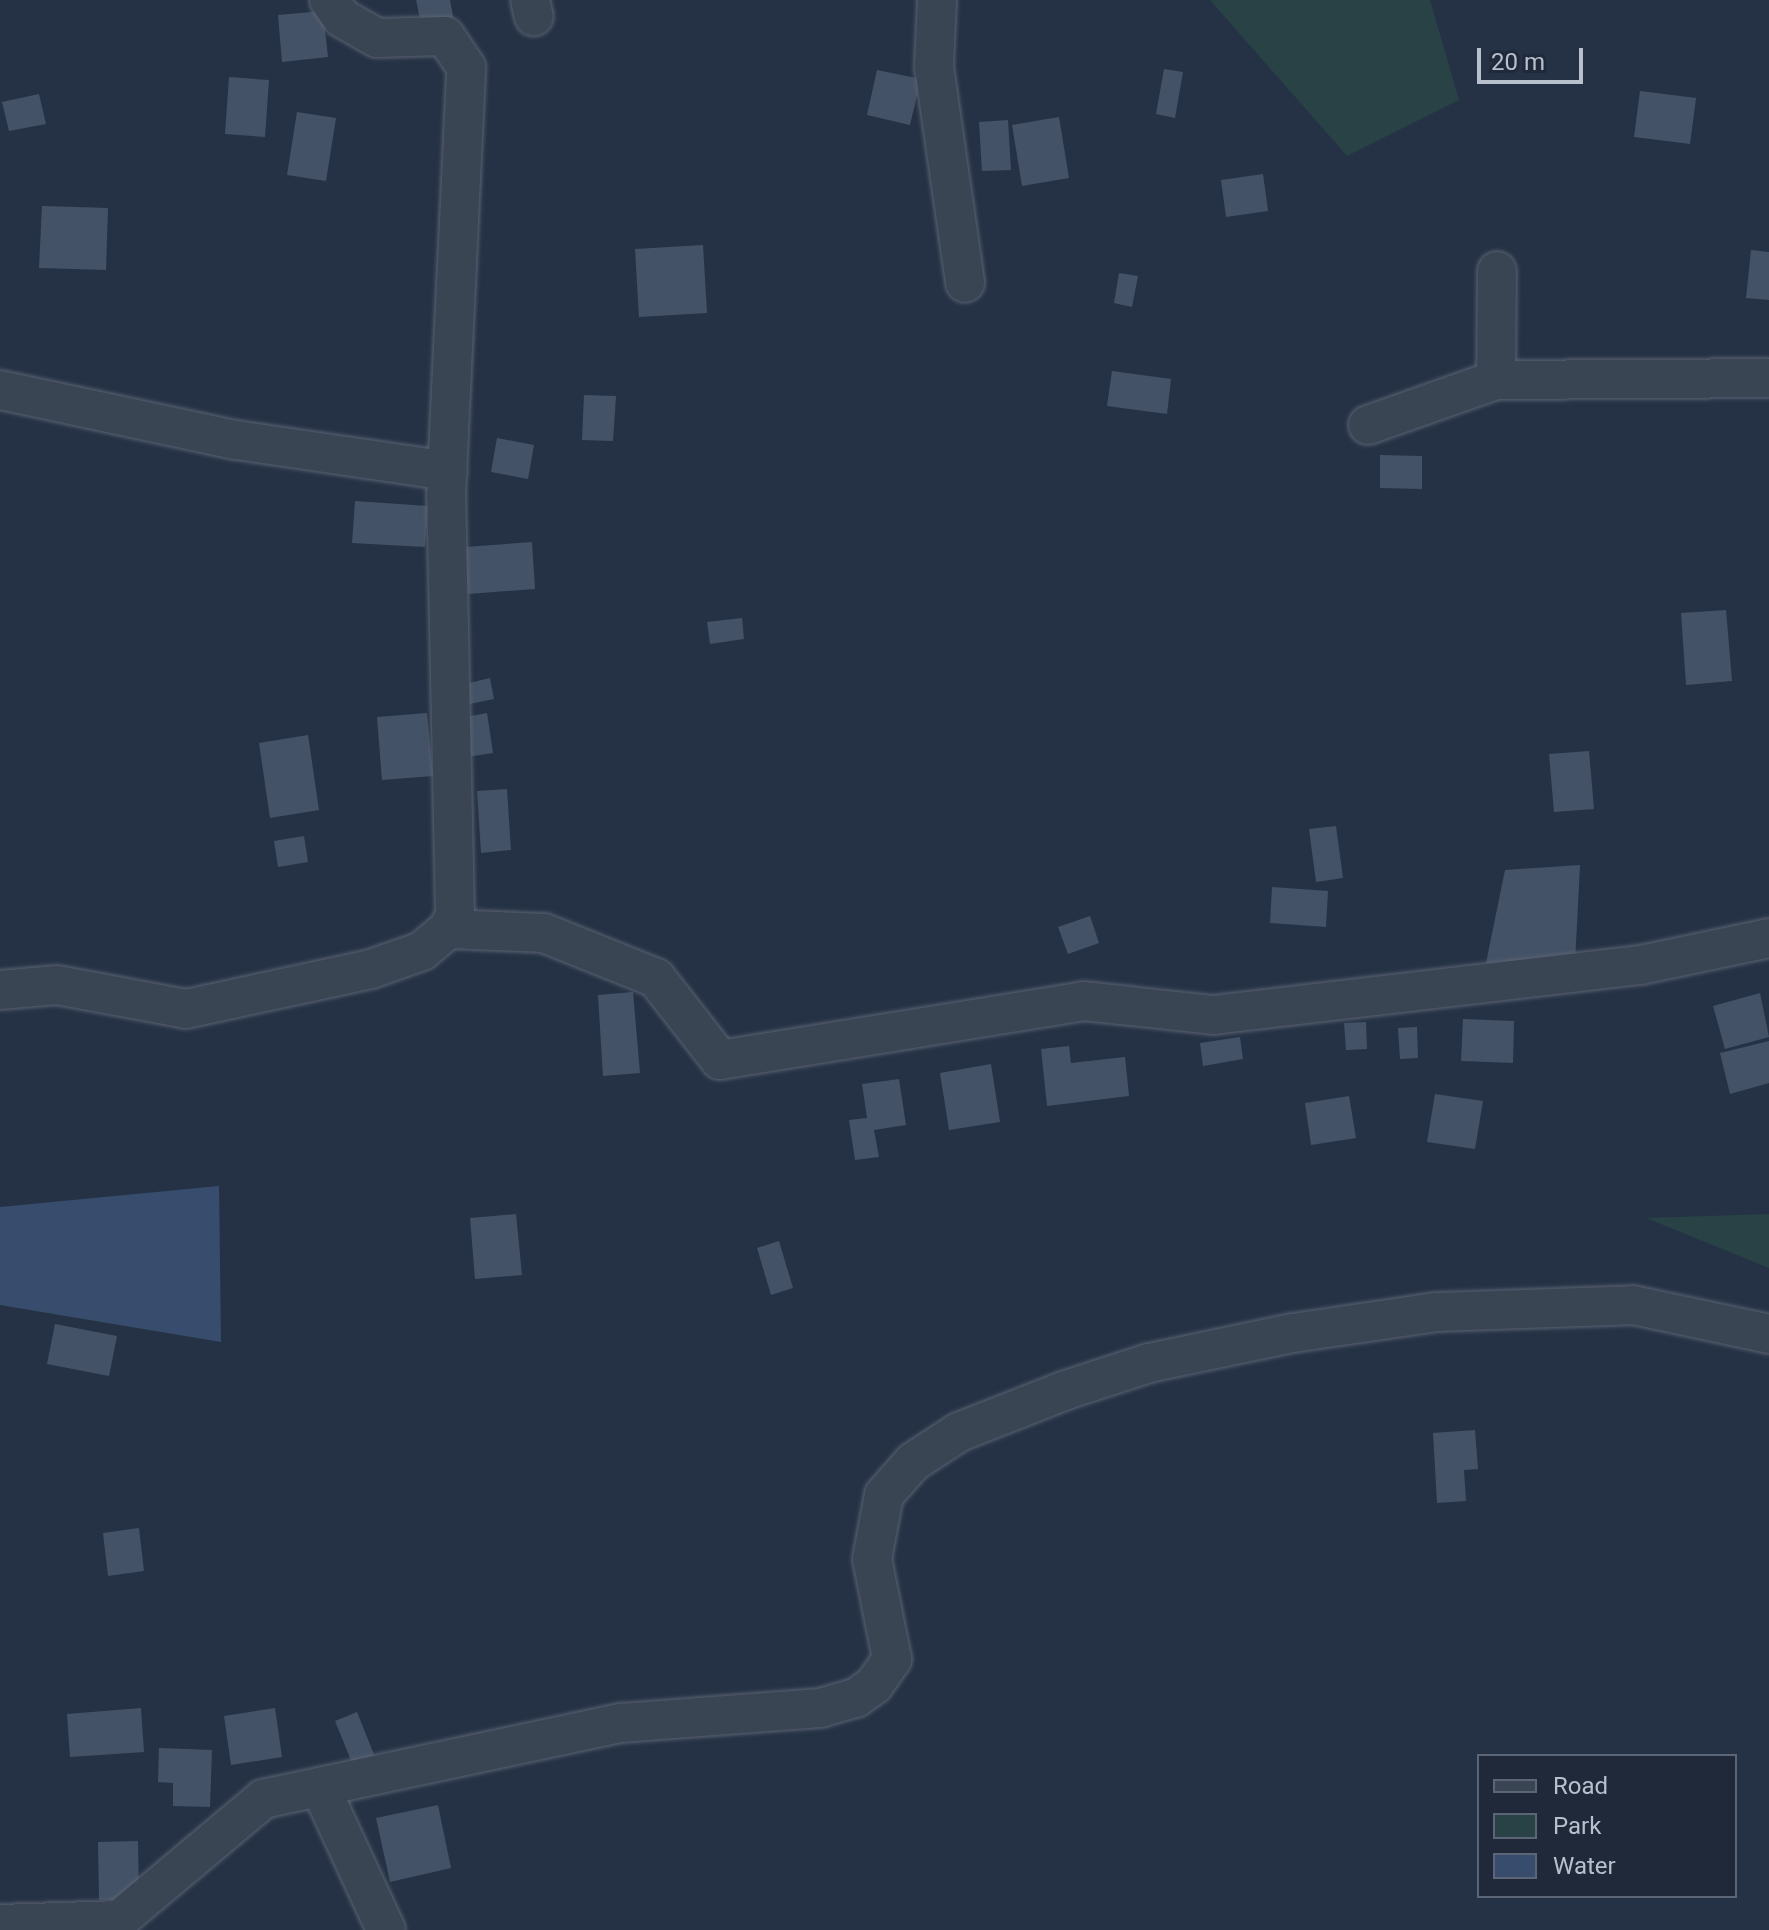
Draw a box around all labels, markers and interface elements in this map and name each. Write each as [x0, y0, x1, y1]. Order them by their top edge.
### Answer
scale bar [1481, 32, 1587, 82]
text: 20 m [1491, 48, 1545, 76]
legend [1477, 1754, 1737, 1898]
text: Road [1553, 1772, 1608, 1800]
text: Park [1553, 1812, 1601, 1840]
text: Water [1553, 1852, 1616, 1880]

